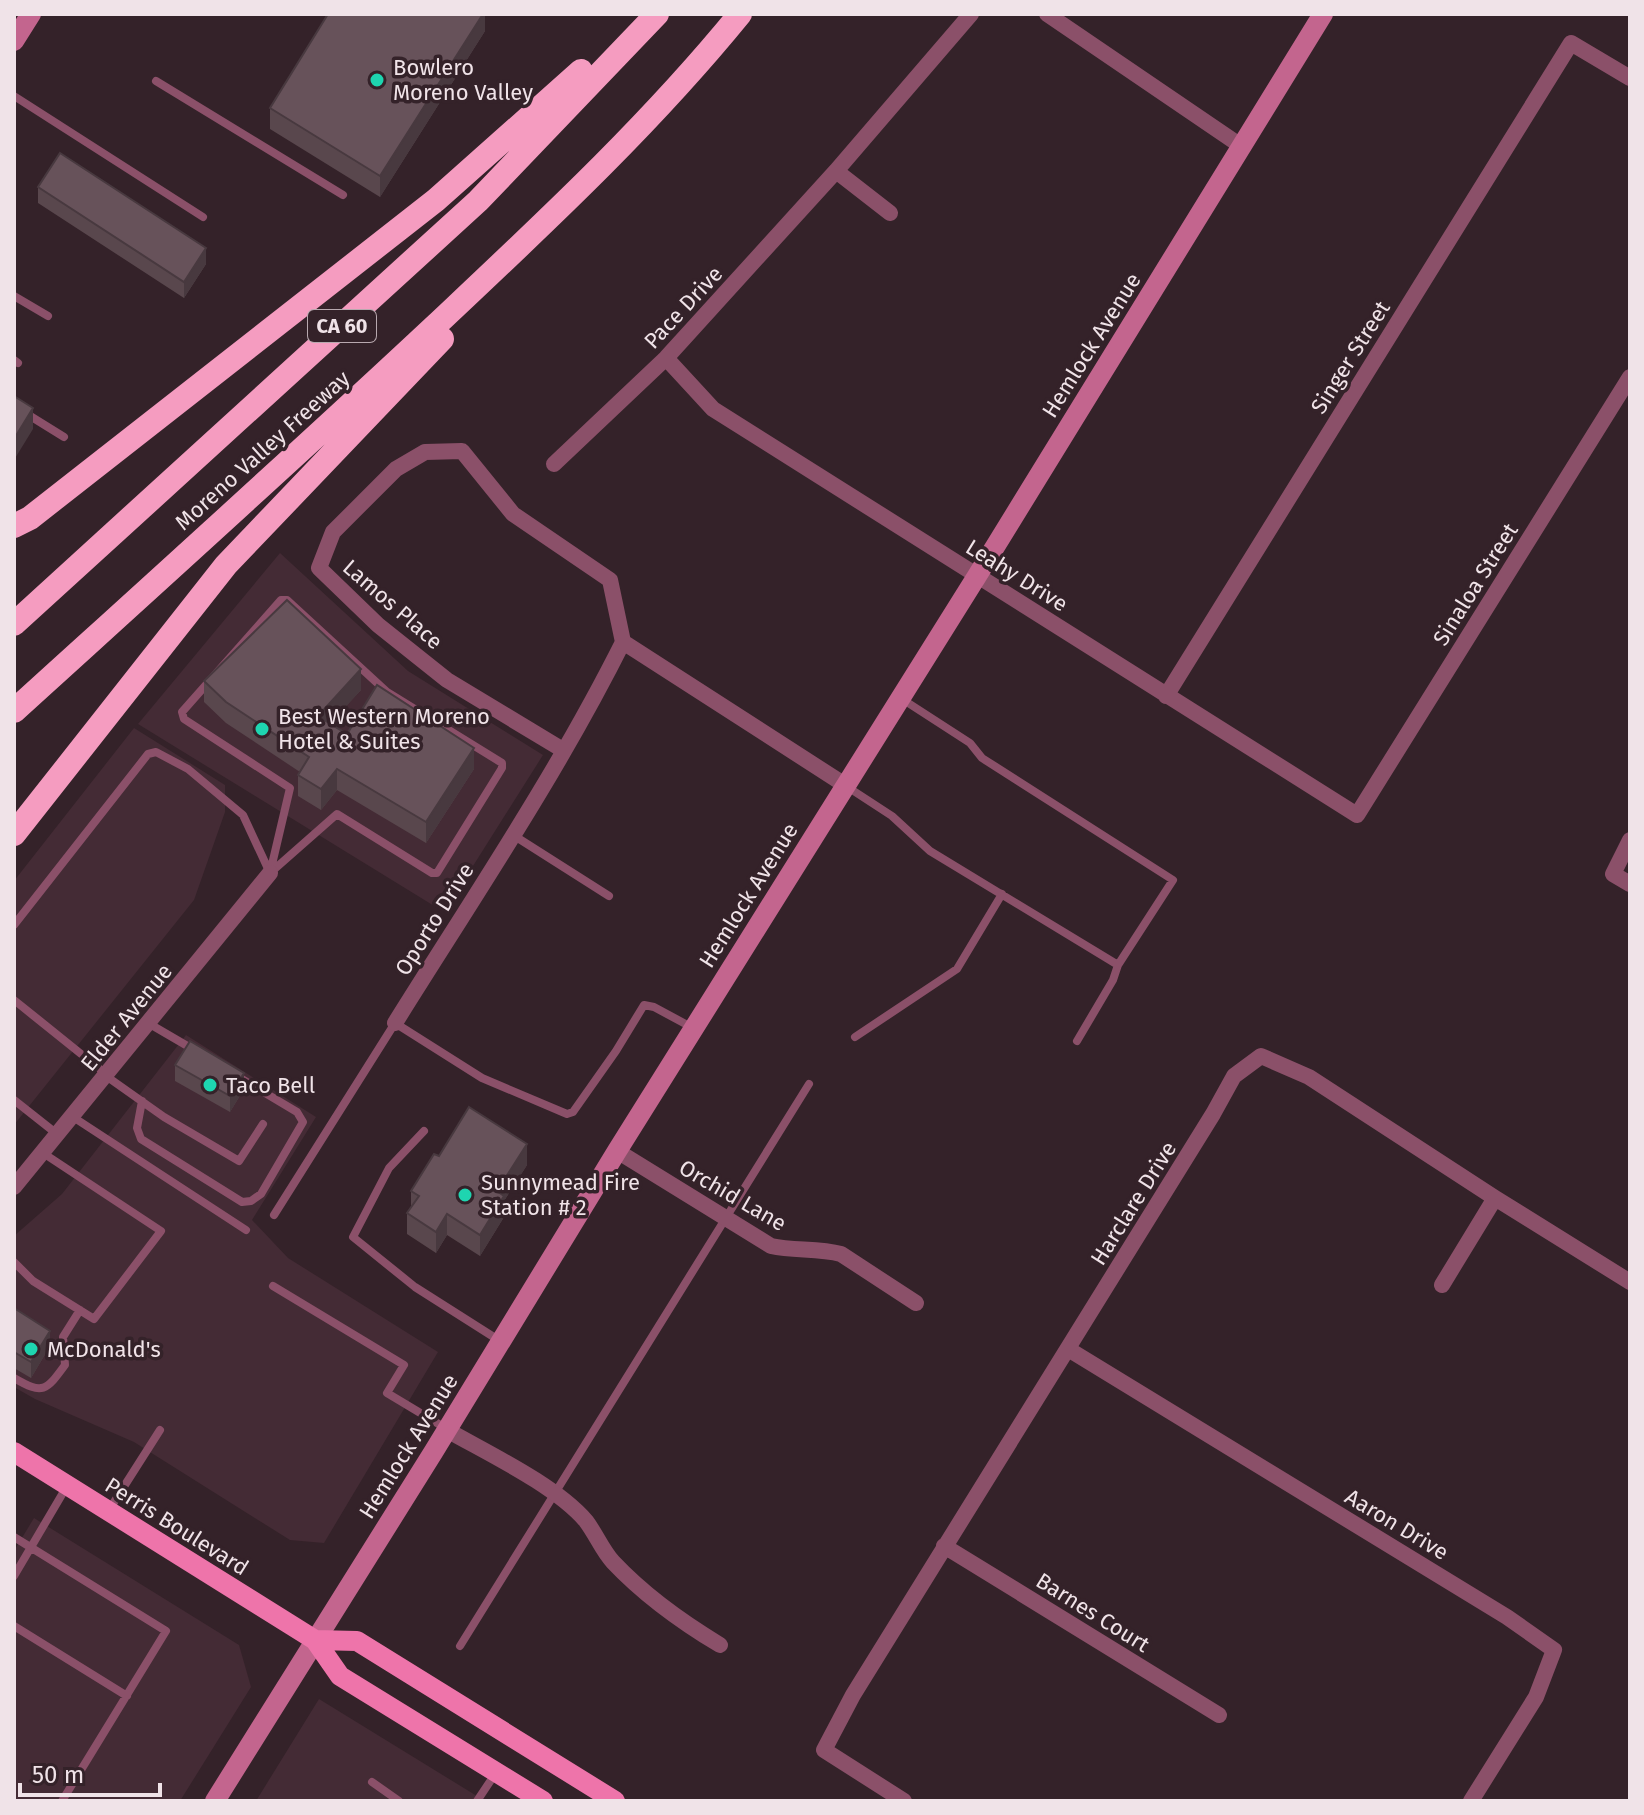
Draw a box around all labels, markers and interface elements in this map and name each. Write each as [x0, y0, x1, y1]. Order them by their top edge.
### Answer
place label: Bowlero Moreno Valley [393, 54, 533, 106]
marker: Bowlero Moreno Valley [368, 71, 386, 89]
street label: Pace Drive [638, 260, 728, 354]
street label: Hemlock Avenue [1036, 268, 1147, 423]
street label: Singer Street [1305, 296, 1396, 419]
road number: CA 60 [308, 310, 376, 342]
street label: Moreno Valley Freeway [169, 365, 355, 536]
street label: Sinaloa Street [1427, 518, 1524, 650]
street label: Leahy Drive [961, 533, 1073, 617]
street label: Lamos Place [337, 554, 448, 655]
place label: Best Western Moreno Hotel & Suites [278, 703, 490, 755]
marker: Best Western Moreno Hotel & Suites [253, 720, 271, 738]
street label: Hemlock Avenue [693, 818, 804, 973]
street label: Oporto Drive [389, 858, 480, 980]
street label: Elder Avenue [75, 958, 178, 1077]
place label: Taco Bell [226, 1072, 315, 1099]
marker: Taco Bell [201, 1076, 219, 1094]
street label: Harclare Drive [1085, 1136, 1182, 1270]
street label: Orchid Lane [674, 1154, 791, 1237]
place label: Sunnymead Fire Station # 2 [481, 1169, 640, 1221]
marker: Sunnymead Fire Station # 2 [456, 1186, 474, 1204]
place label: McDonald's [47, 1336, 161, 1363]
marker: McDonald's [22, 1340, 40, 1358]
street label: Hemlock Avenue [353, 1369, 464, 1524]
street label: Perris Boulevard [100, 1471, 253, 1581]
street label: Aaron Drive [1340, 1483, 1453, 1566]
street label: Barnes Court [1031, 1567, 1155, 1658]
scale bar [20, 1747, 160, 1797]
text: 50 m [32, 1761, 84, 1789]

